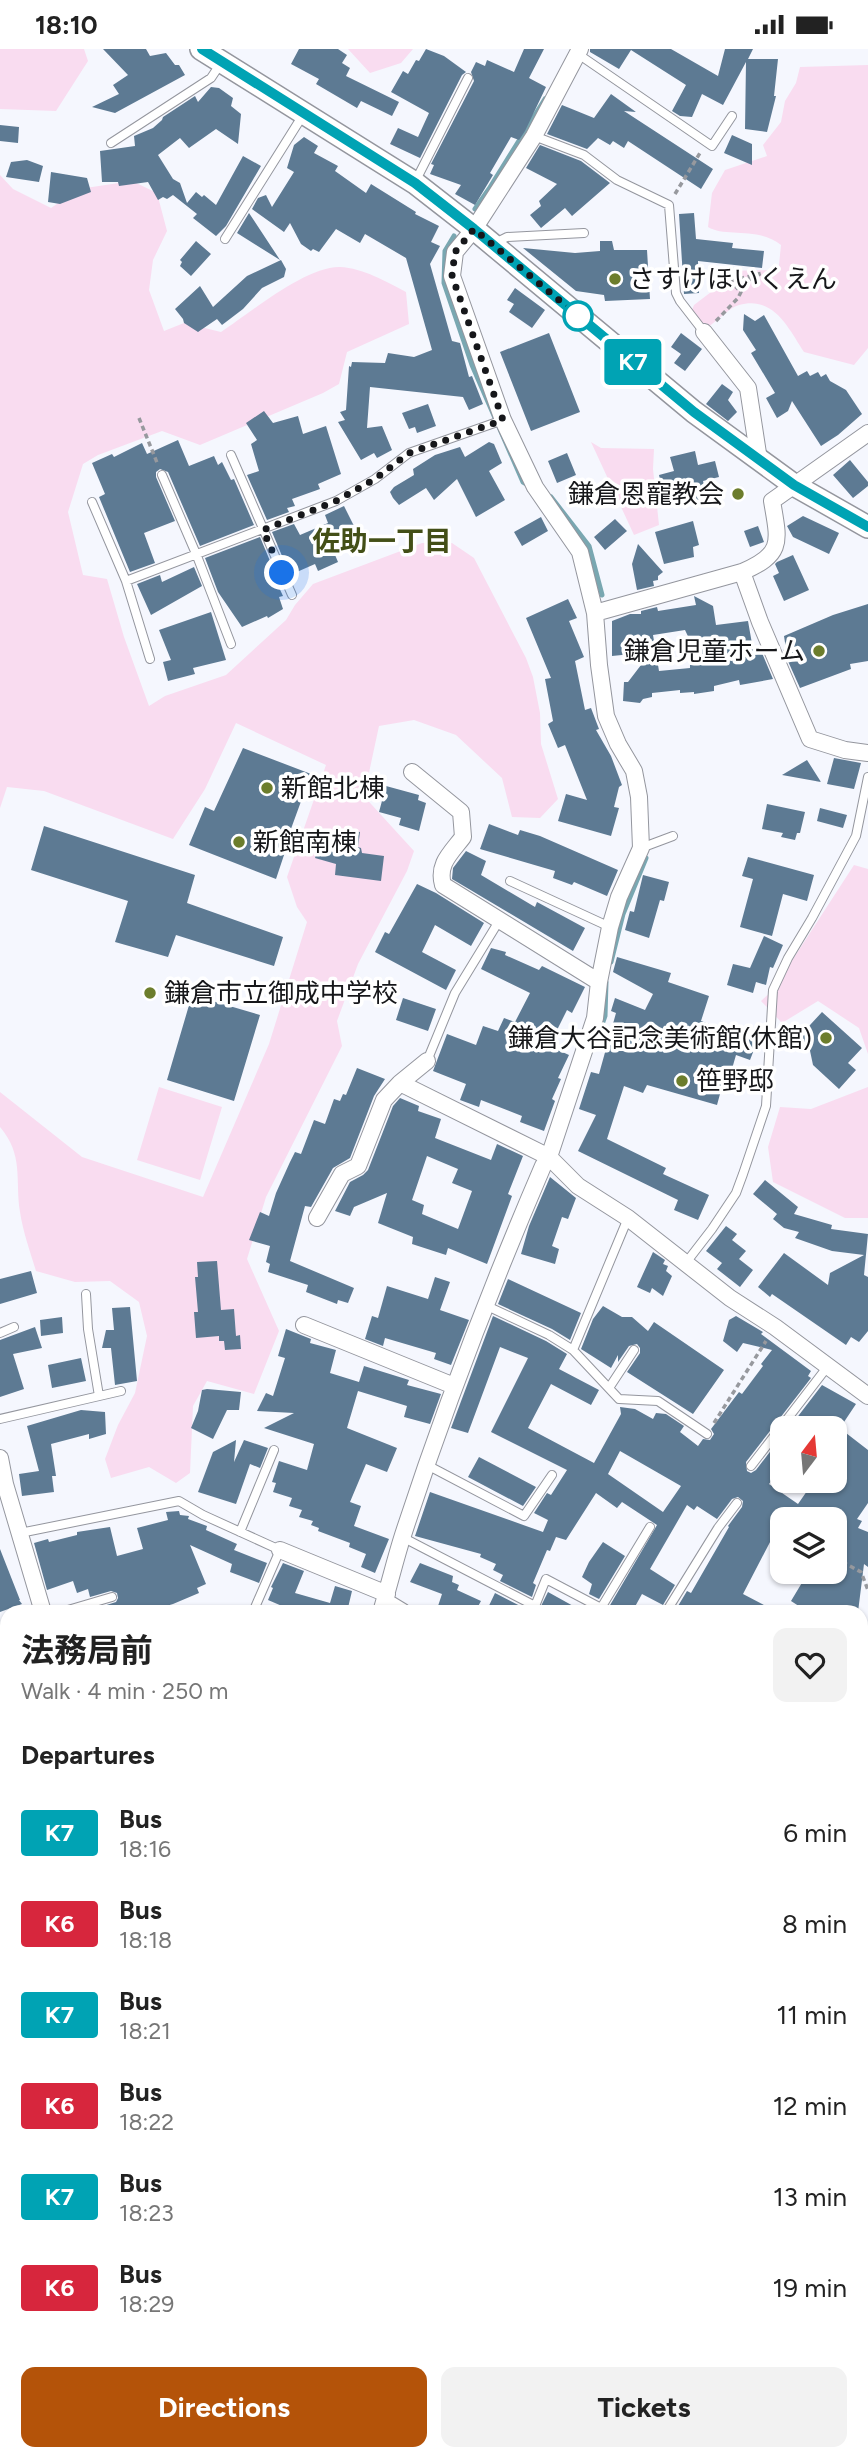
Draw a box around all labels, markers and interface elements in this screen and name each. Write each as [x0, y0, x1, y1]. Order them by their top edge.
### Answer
text: 18:10 [35, 9, 98, 41]
place label: さすけほいくえん [629, 263, 837, 295]
marker: さすけほいくえん [607, 271, 623, 287]
unlabelled marker [563, 301, 593, 331]
line badge: K7 [602, 339, 664, 385]
text: K7 [618, 347, 648, 376]
place label: 鎌倉恩寵教会 [568, 478, 724, 510]
marker: 鎌倉恩寵教会 [730, 486, 746, 502]
district label: 佐助一丁目 [312, 524, 452, 558]
your location [264, 555, 299, 590]
place label: 鎌倉児童ホーム [624, 635, 805, 667]
marker: 鎌倉児童ホーム [811, 643, 827, 659]
place label: 新館北棟 [281, 772, 385, 804]
marker: 新館北棟 [259, 780, 275, 796]
place label: 新館南棟 [253, 826, 357, 858]
marker: 新館南棟 [231, 834, 247, 850]
place label: 鎌倉市立御成中学校 [164, 977, 398, 1009]
marker: 鎌倉市立御成中学校 [142, 985, 158, 1001]
place label: 鎌倉大谷記念美術館(休館) [508, 1022, 812, 1054]
marker: 鎌倉大谷記念美術館(休館) [818, 1030, 834, 1046]
place label: 笹野邸 [696, 1065, 774, 1097]
marker: 笹野邸 [674, 1073, 690, 1089]
north arrow [770, 1416, 847, 1493]
map controls [770, 1416, 847, 1584]
button: layers [770, 1507, 847, 1584]
button: heart [773, 1628, 847, 1702]
text: 法務局前 [21, 1631, 153, 1670]
text: Walk · 4 min · 250 m [21, 1677, 228, 1705]
text: Departures [21, 1739, 155, 1771]
text: Bus [119, 1803, 162, 1835]
text: 6 min [783, 1817, 847, 1849]
text: K7 [45, 1818, 74, 1847]
text: 18:16 [119, 1835, 171, 1863]
text: Bus [119, 1894, 162, 1926]
text: 8 min [782, 1908, 847, 1940]
text: K6 [45, 1909, 74, 1938]
text: 18:18 [119, 1926, 172, 1954]
text: Bus [119, 1985, 162, 2017]
text: 11 min [776, 1999, 847, 2031]
text: K7 [45, 2000, 74, 2029]
text: 18:21 [119, 2017, 171, 2045]
text: Bus [119, 2076, 162, 2108]
text: 12 min [773, 2090, 847, 2122]
text: K6 [45, 2091, 74, 2120]
text: 18:22 [119, 2108, 174, 2136]
text: Bus [119, 2167, 162, 2199]
text: 13 min [773, 2181, 847, 2213]
text: K7 [45, 2182, 74, 2211]
text: 18:23 [119, 2199, 174, 2227]
text: Bus [119, 2258, 162, 2290]
text: 19 min [772, 2272, 847, 2304]
text: K6 [45, 2273, 74, 2302]
text: 18:29 [119, 2290, 174, 2318]
button: Directions [21, 2367, 427, 2447]
button: Tickets [441, 2367, 847, 2447]

